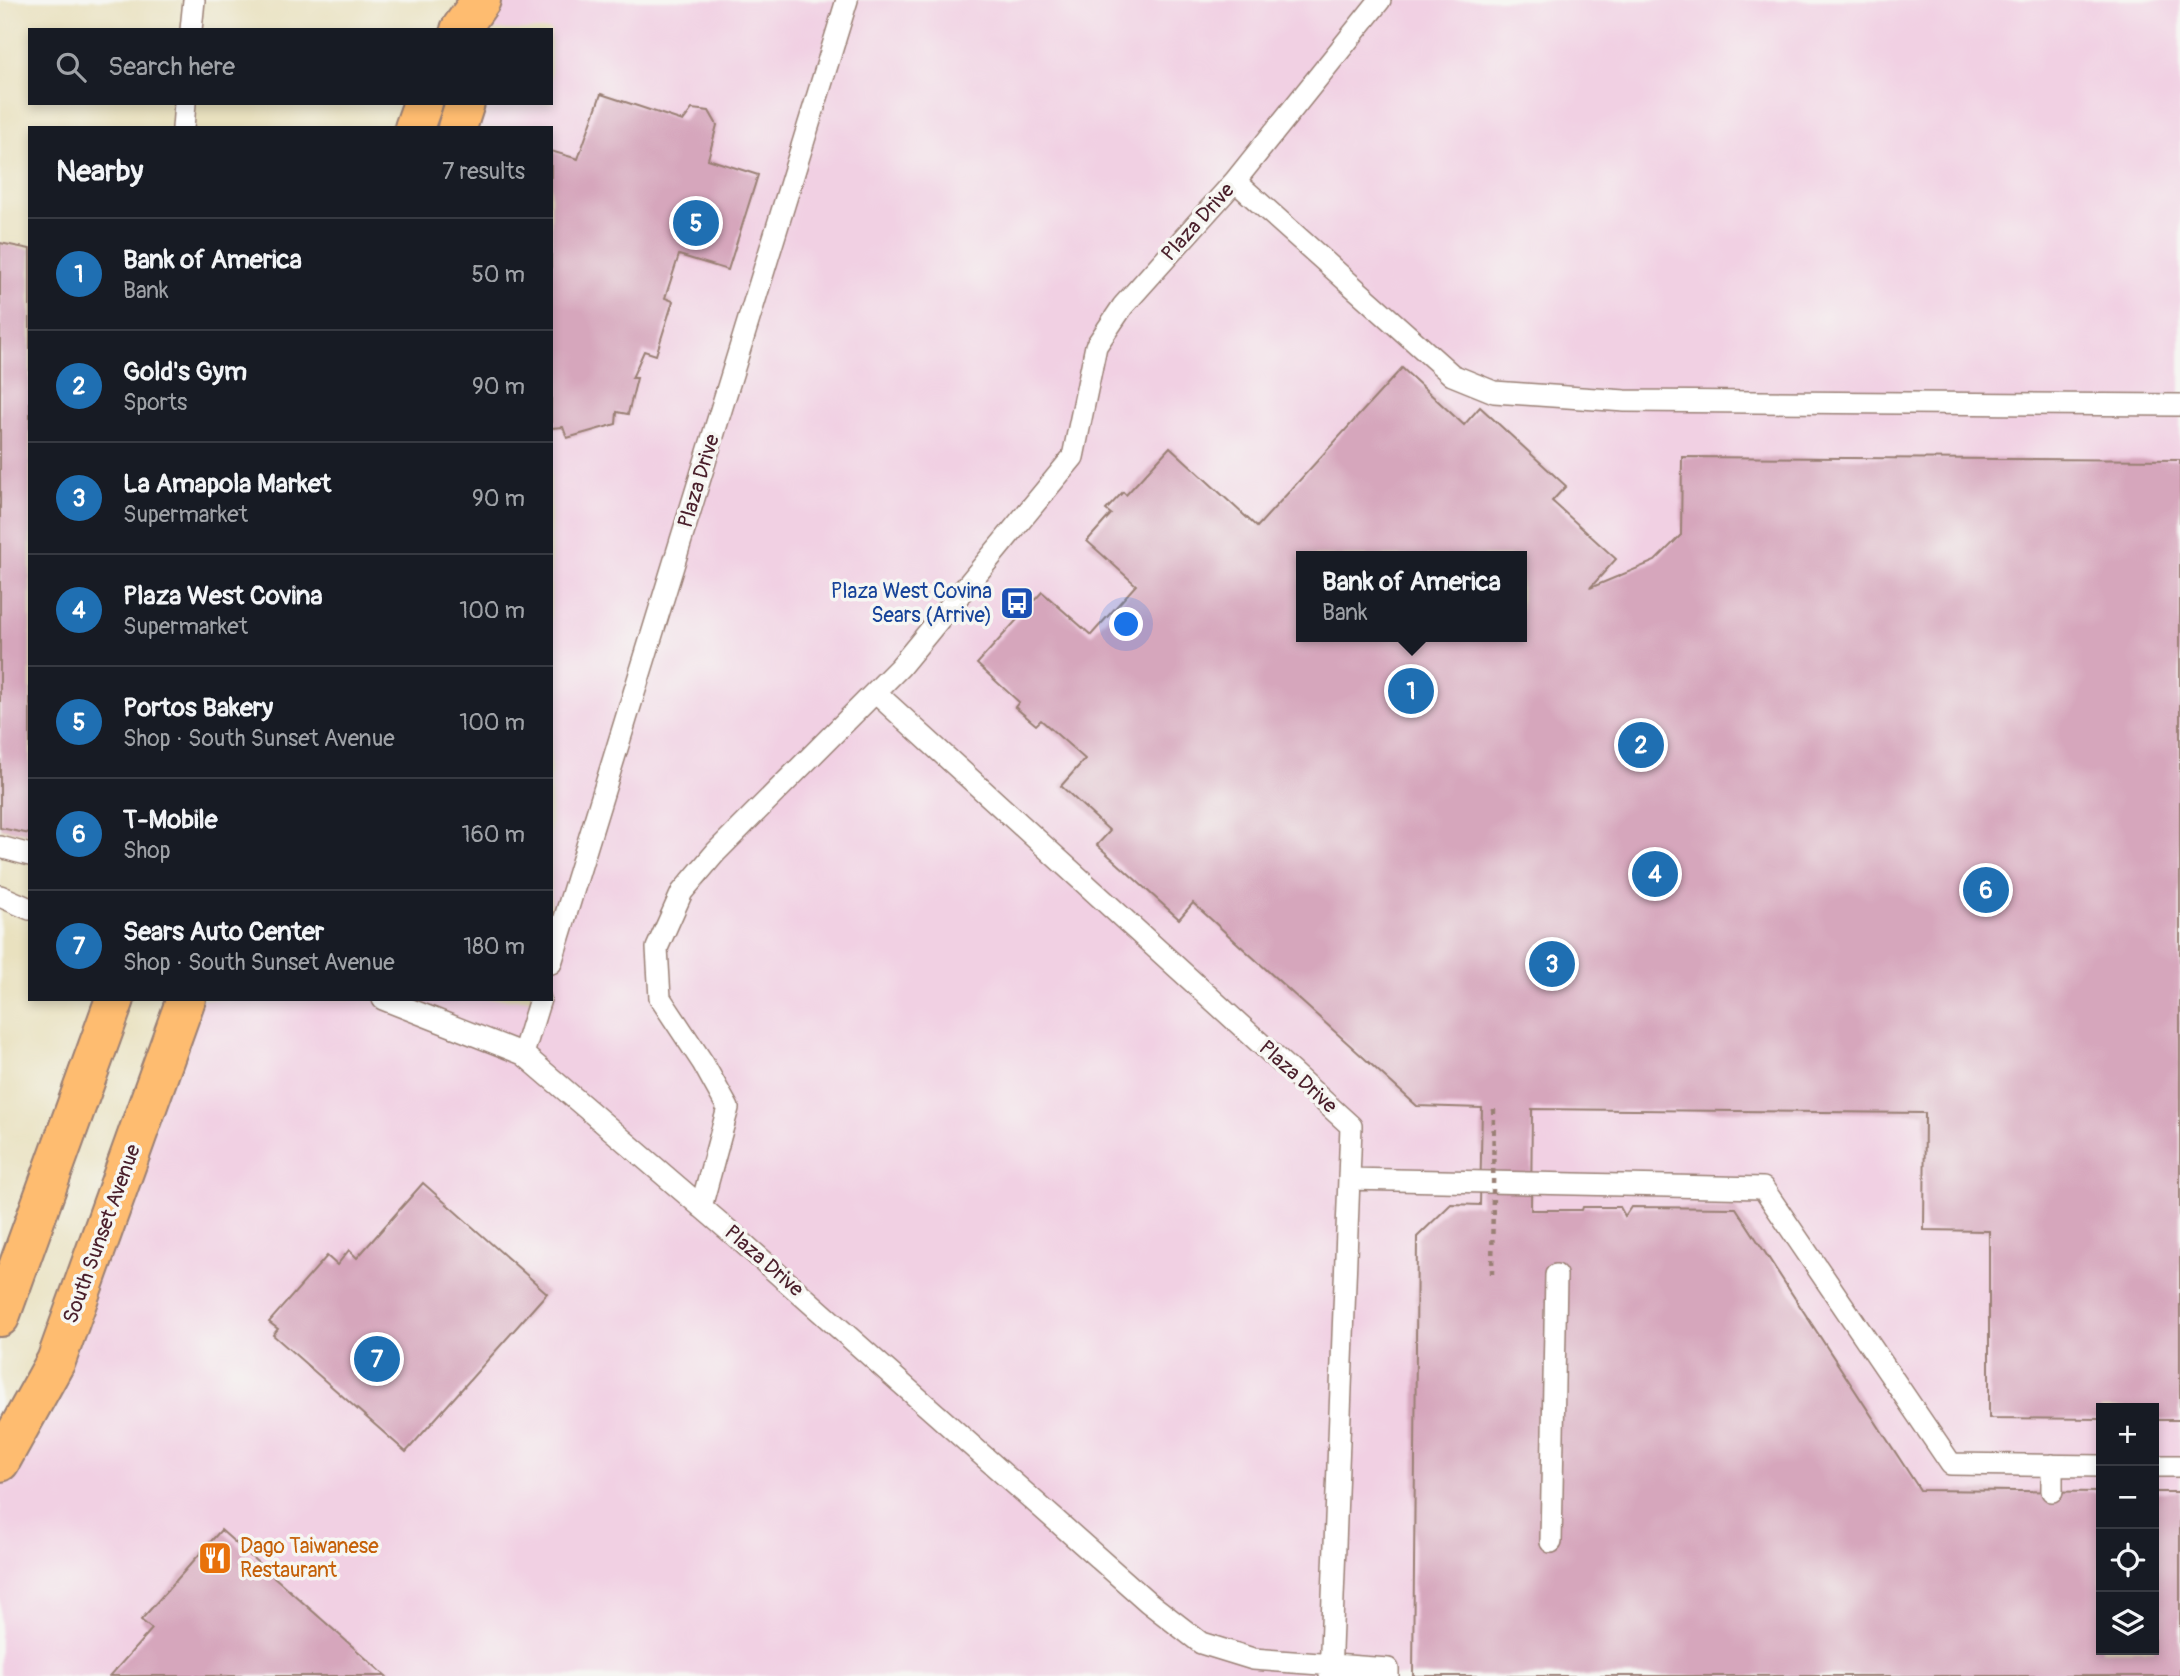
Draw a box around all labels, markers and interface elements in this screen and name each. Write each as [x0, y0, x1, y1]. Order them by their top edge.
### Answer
search box [28, 28, 553, 105]
icon: search [52, 48, 90, 86]
text: Search here [108, 51, 235, 83]
text: Nearby [56, 153, 143, 190]
text: 7 results [442, 157, 525, 186]
street label: Plaza Drive [1156, 177, 1241, 267]
pin: 5 [673, 197, 719, 249]
text: Bank of America [123, 244, 302, 276]
text: 1 [75, 260, 84, 289]
text: 50 m [471, 260, 525, 289]
text: Bank [123, 276, 169, 305]
text: Gold's Gym [123, 356, 247, 388]
text: 2 [73, 372, 85, 401]
text: 90 m [472, 372, 525, 401]
text: Sports [123, 388, 187, 417]
street label: Plaza Drive [672, 430, 726, 531]
text: La Amapola Market [123, 468, 331, 500]
text: 3 [73, 484, 85, 513]
text: 90 m [472, 484, 525, 513]
text: Supermarket [123, 500, 248, 529]
popup [1296, 551, 1527, 642]
text: Bank of America [1322, 566, 1501, 598]
place label: Plaza West Covina Sears (Arrive) [831, 578, 992, 629]
text: Plaza West Covina [123, 580, 323, 612]
bus stop icon: Plaza West Covina Sears (Arrive) [998, 584, 1036, 622]
text: 4 [72, 596, 86, 625]
text: 100 m [459, 596, 525, 625]
text: Bank [1322, 598, 1368, 627]
your location [1109, 607, 1143, 641]
text: Supermarket [123, 612, 248, 641]
pin: 1 [1388, 665, 1434, 717]
text: Portos Bakery [123, 692, 273, 724]
text: 5 [73, 708, 85, 737]
text: 100 m [459, 708, 525, 737]
pin: 2 [1618, 719, 1664, 771]
text: Shop · South Sunset Avenue [123, 724, 395, 753]
text: T-Mobile [123, 804, 218, 836]
text: 6 [72, 820, 86, 849]
text: 160 m [461, 820, 525, 849]
text: Shop [123, 836, 171, 865]
pin: 4 [1632, 848, 1678, 900]
pin: 6 [1963, 864, 2009, 916]
text: Sears Auto Center [123, 916, 324, 948]
text: 7 [73, 932, 85, 961]
text: 180 m [463, 932, 525, 961]
pin: 3 [1529, 938, 1575, 990]
text: Shop · South Sunset Avenue [123, 948, 395, 977]
street label: Plaza Drive [1253, 1035, 1343, 1120]
street label: South Sunset Avenue [57, 1140, 147, 1327]
street label: Plaza Drive [719, 1219, 810, 1303]
pin: 7 [354, 1333, 400, 1385]
map controls [2096, 1403, 2159, 1655]
button: + [2096, 1403, 2159, 1466]
button: − [2096, 1466, 2159, 1529]
button: locate [2096, 1529, 2159, 1592]
place label: Dago Taiwanese Restaurant [240, 1533, 379, 1584]
restaurant icon: Dago Taiwanese Restaurant [196, 1539, 234, 1577]
button: layers [2096, 1592, 2159, 1655]

